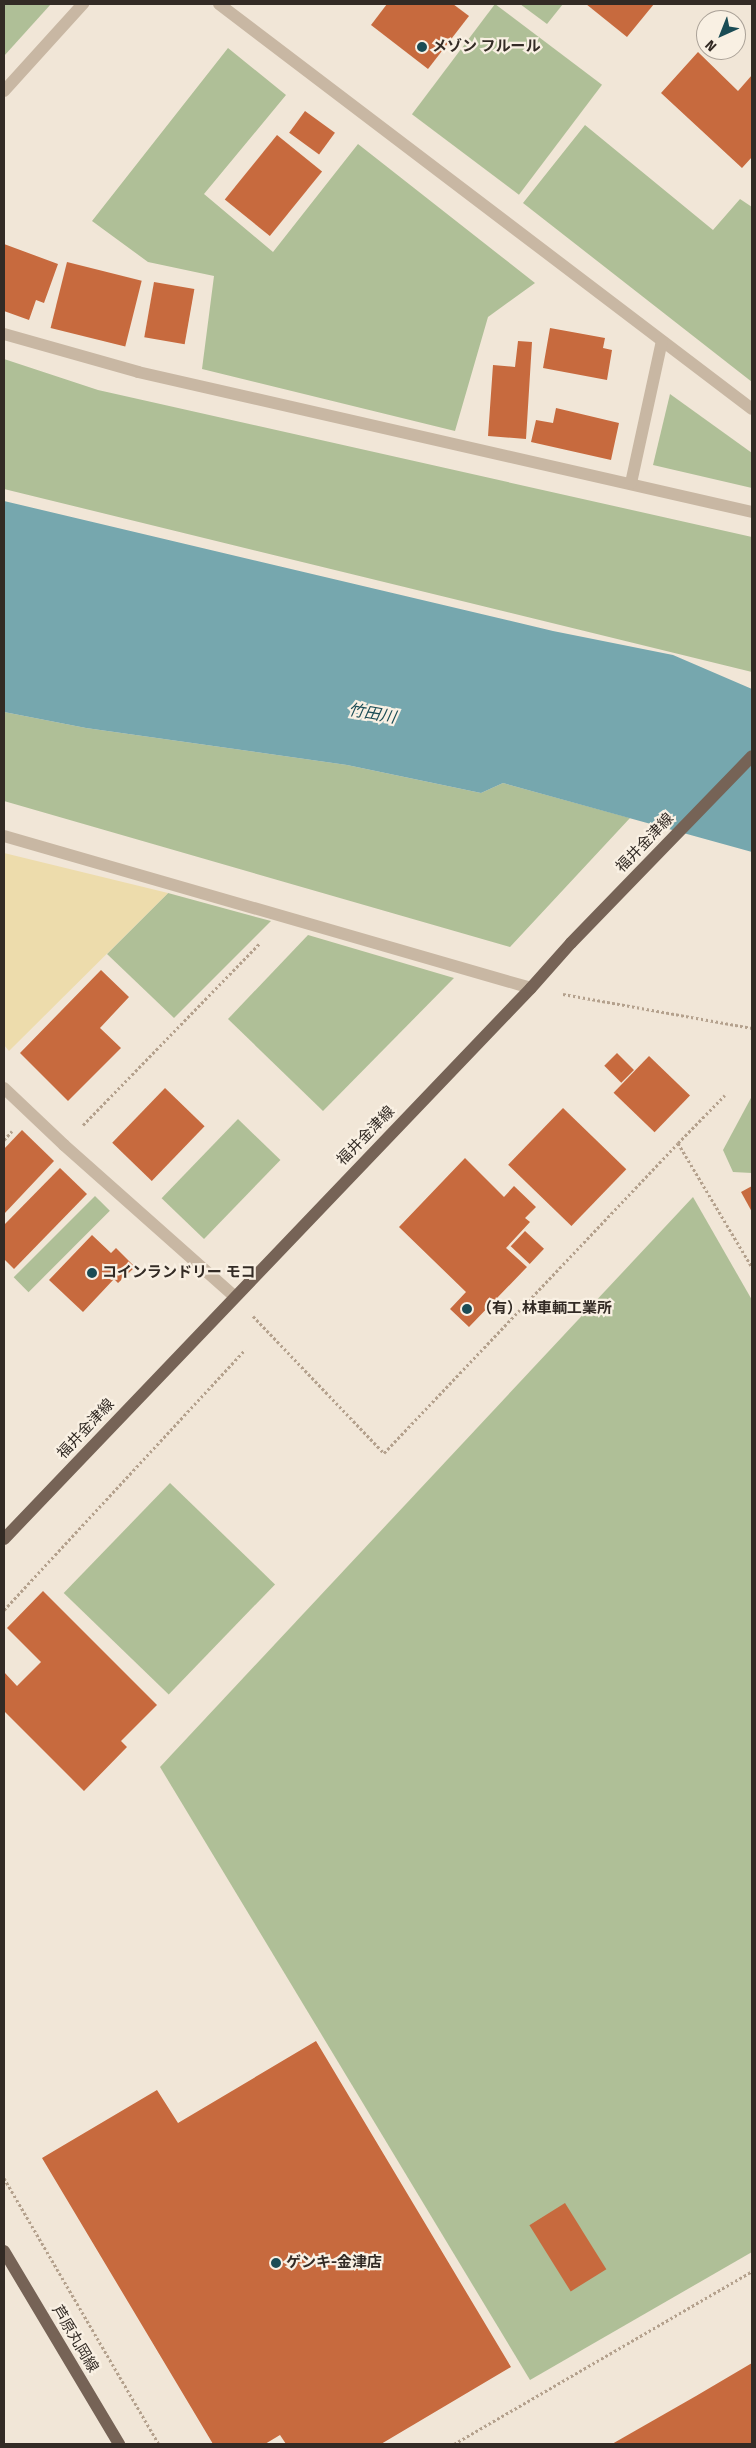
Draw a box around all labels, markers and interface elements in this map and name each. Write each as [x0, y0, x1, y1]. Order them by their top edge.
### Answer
north arrow [696, 10, 746, 60]
text: N [702, 36, 720, 55]
place label: メゾン フルール [432, 38, 541, 56]
marker: メゾン フルール [416, 41, 428, 53]
water label: 竹田川 [347, 700, 397, 728]
street label: 福井金津線 [612, 810, 678, 876]
street label: 福井金津線 [333, 1103, 399, 1169]
place label: コインランドリー モコ [102, 1264, 256, 1282]
marker: コインランドリー モコ [86, 1267, 98, 1279]
place label: （有）林車輌工業所 [477, 1300, 612, 1318]
marker: （有）林車輌工業所 [461, 1303, 473, 1315]
street label: 福井金津線 [54, 1395, 118, 1463]
place label: ゲンキ-金津店 [286, 2254, 382, 2272]
marker: ゲンキ-金津店 [270, 2257, 282, 2269]
street label: 芦原丸岡線 [48, 2302, 102, 2376]

